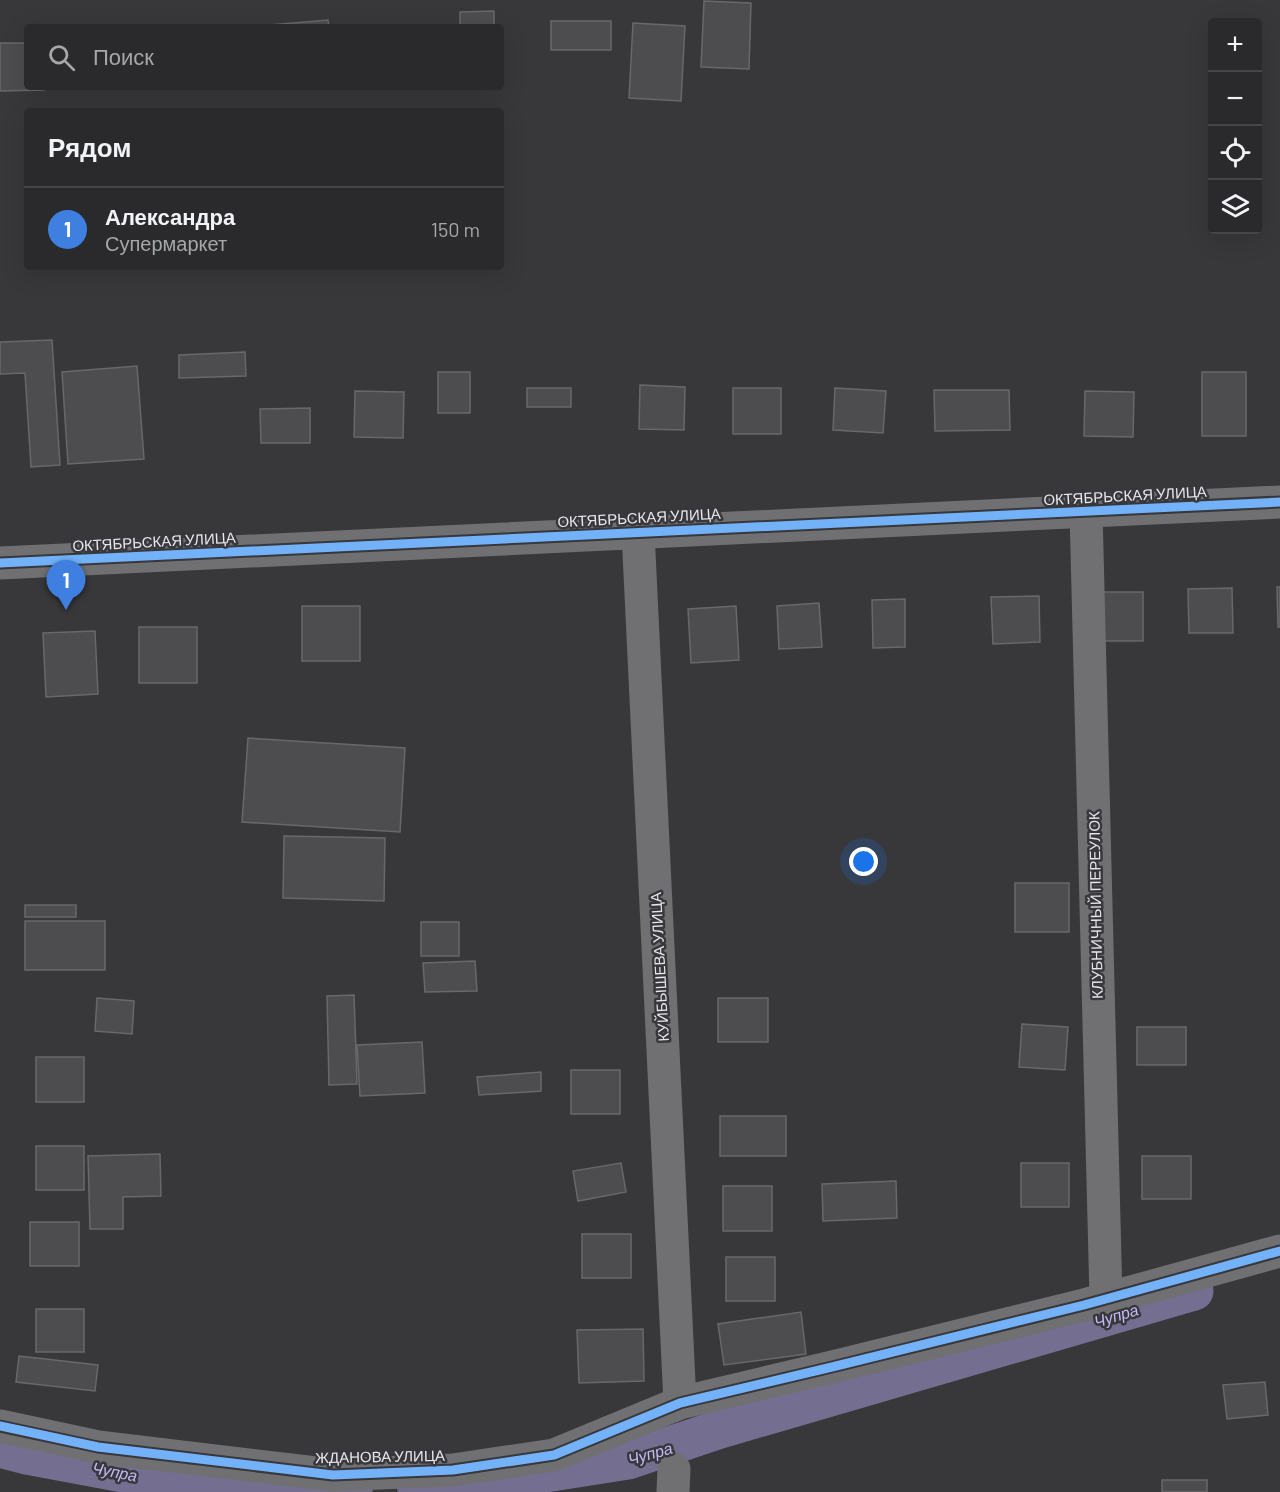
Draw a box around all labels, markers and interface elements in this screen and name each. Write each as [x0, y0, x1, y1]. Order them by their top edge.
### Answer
map controls [1208, 18, 1262, 234]
button: + [1208, 18, 1262, 72]
search box [24, 24, 504, 90]
icon: search [45, 41, 78, 74]
text: Поиск [93, 43, 154, 69]
button: − [1208, 72, 1262, 126]
button: locate [1208, 126, 1262, 180]
text: Рядом [48, 131, 131, 162]
button: layers [1208, 180, 1262, 234]
text: Александра [105, 203, 235, 229]
text: 1 [64, 217, 71, 241]
text: 150 m [431, 217, 480, 241]
text: Супермаркет [105, 231, 227, 255]
street label: ОКТЯБРЬСКАЯ УЛИЦА [1043, 482, 1207, 508]
street label: ОКТЯБРЬСКАЯ УЛИЦА [557, 504, 721, 530]
street label: ОКТЯБРЬСКАЯ УЛИЦА [72, 528, 236, 554]
pin: 1 [46, 560, 86, 610]
street label: КЛУБНИЧНЫЙ ПЕРЕУЛОК [1084, 811, 1106, 999]
your location [849, 847, 878, 876]
street label: КУЙБЫШЕВА УЛИЦА [646, 892, 672, 1042]
water label: Чупра [1092, 1299, 1141, 1331]
water label: Чупра [626, 1438, 675, 1468]
street label: ЖДАНОВА УЛИЦА [315, 1446, 445, 1466]
water label: Чупра [91, 1457, 139, 1485]

